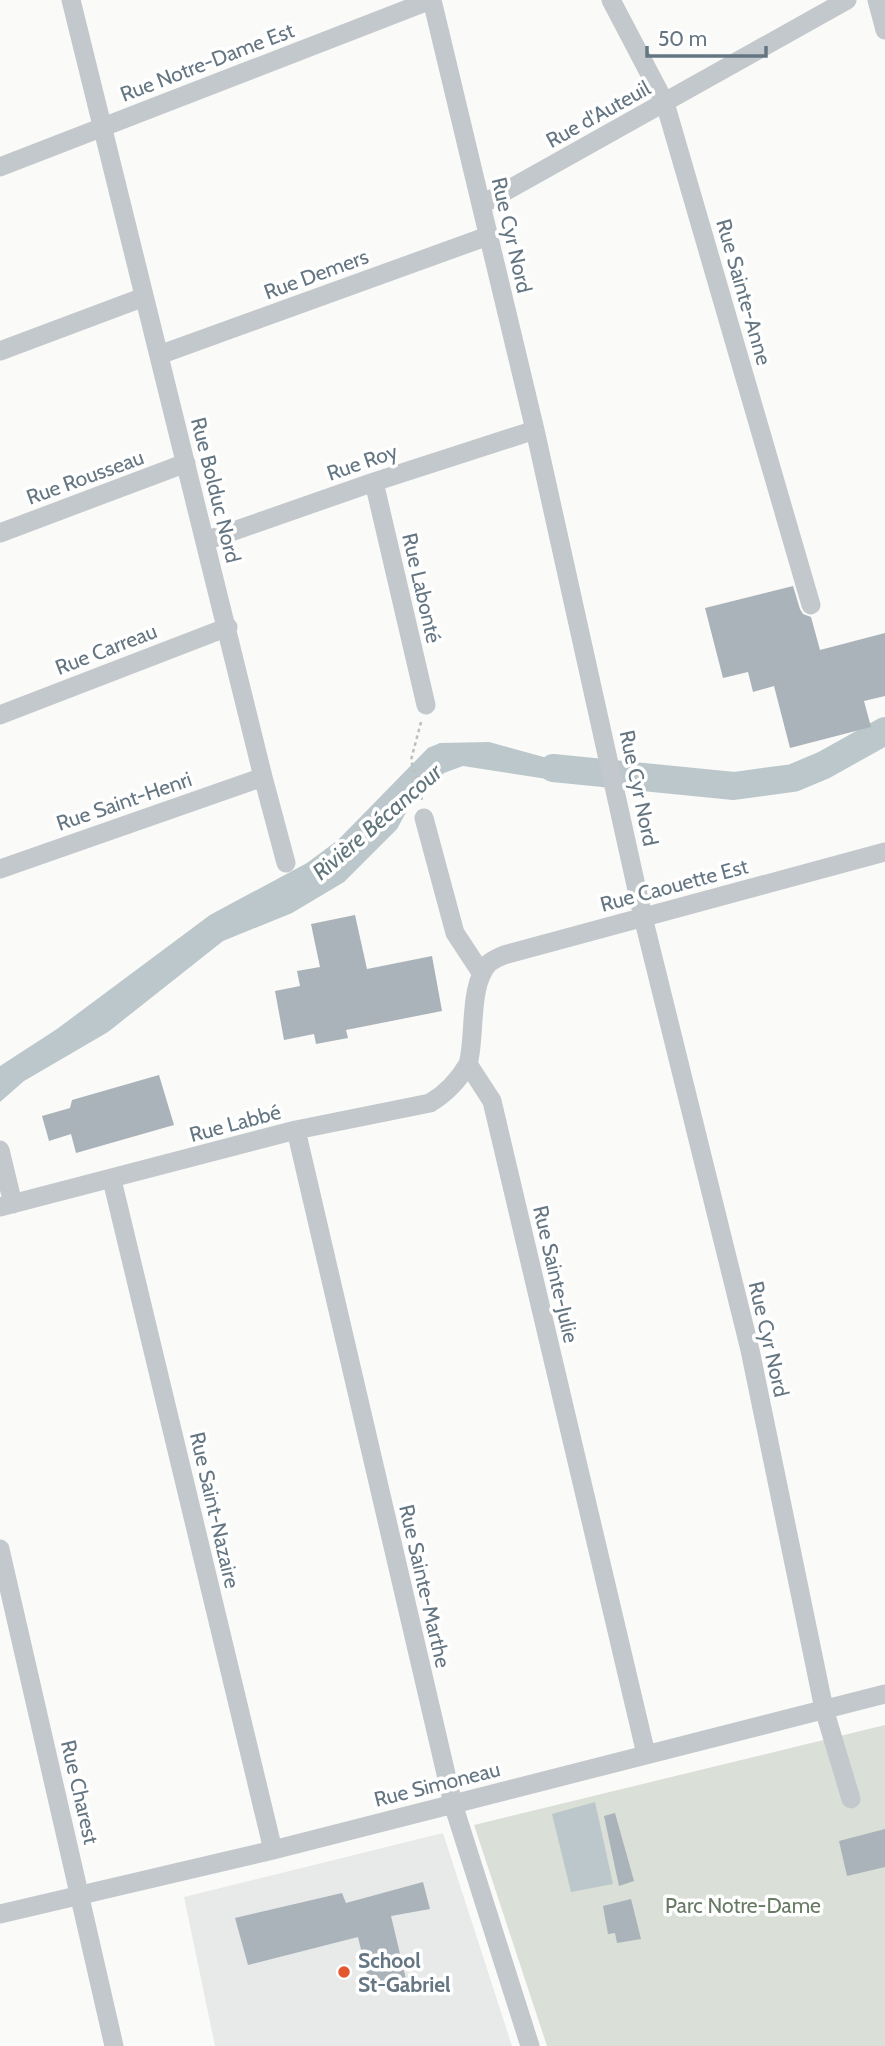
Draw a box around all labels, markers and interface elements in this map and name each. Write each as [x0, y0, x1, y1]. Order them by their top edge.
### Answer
scale bar [647, 14, 766, 58]
street label: Rue Notre-Dame Est [117, 17, 297, 107]
text: 50 m [658, 26, 707, 51]
street label: Rue d'Auteuil [542, 75, 654, 153]
street label: Rue Cyr Nord [487, 175, 537, 295]
street label: Rue Sainte-Anne [711, 216, 777, 368]
street label: Rue Demers [260, 243, 372, 304]
street label: Rue Bolduc Nord [186, 415, 246, 565]
street label: Rue Roy [323, 438, 401, 486]
street label: Rue Rousseau [23, 444, 147, 510]
street label: Rue Labonté [397, 531, 447, 646]
street label: Rue Carreau [52, 618, 160, 680]
street label: Rue Cyr Nord [615, 728, 663, 848]
water label: Rivière Bécancour [306, 758, 448, 886]
street label: Rue Saint-Henri [53, 766, 195, 836]
street label: Rue Caouette Est [597, 853, 751, 917]
street label: Rue Labbé [187, 1099, 284, 1147]
street label: Rue Sainte-Julie [528, 1203, 584, 1345]
street label: Rue Cyr Nord [744, 1279, 794, 1399]
street label: Rue Saint-Nazaire [185, 1430, 245, 1591]
street label: Rue Sainte-Marthe [394, 1502, 456, 1670]
street label: Rue Charest [56, 1737, 104, 1847]
street label: Rue Simoneau [371, 1756, 503, 1812]
park label: Parc Notre-Dame [665, 1893, 821, 1918]
place label: School St-Gabriel [358, 1948, 451, 1997]
marker: School St-Gabriel [336, 1964, 352, 1980]

